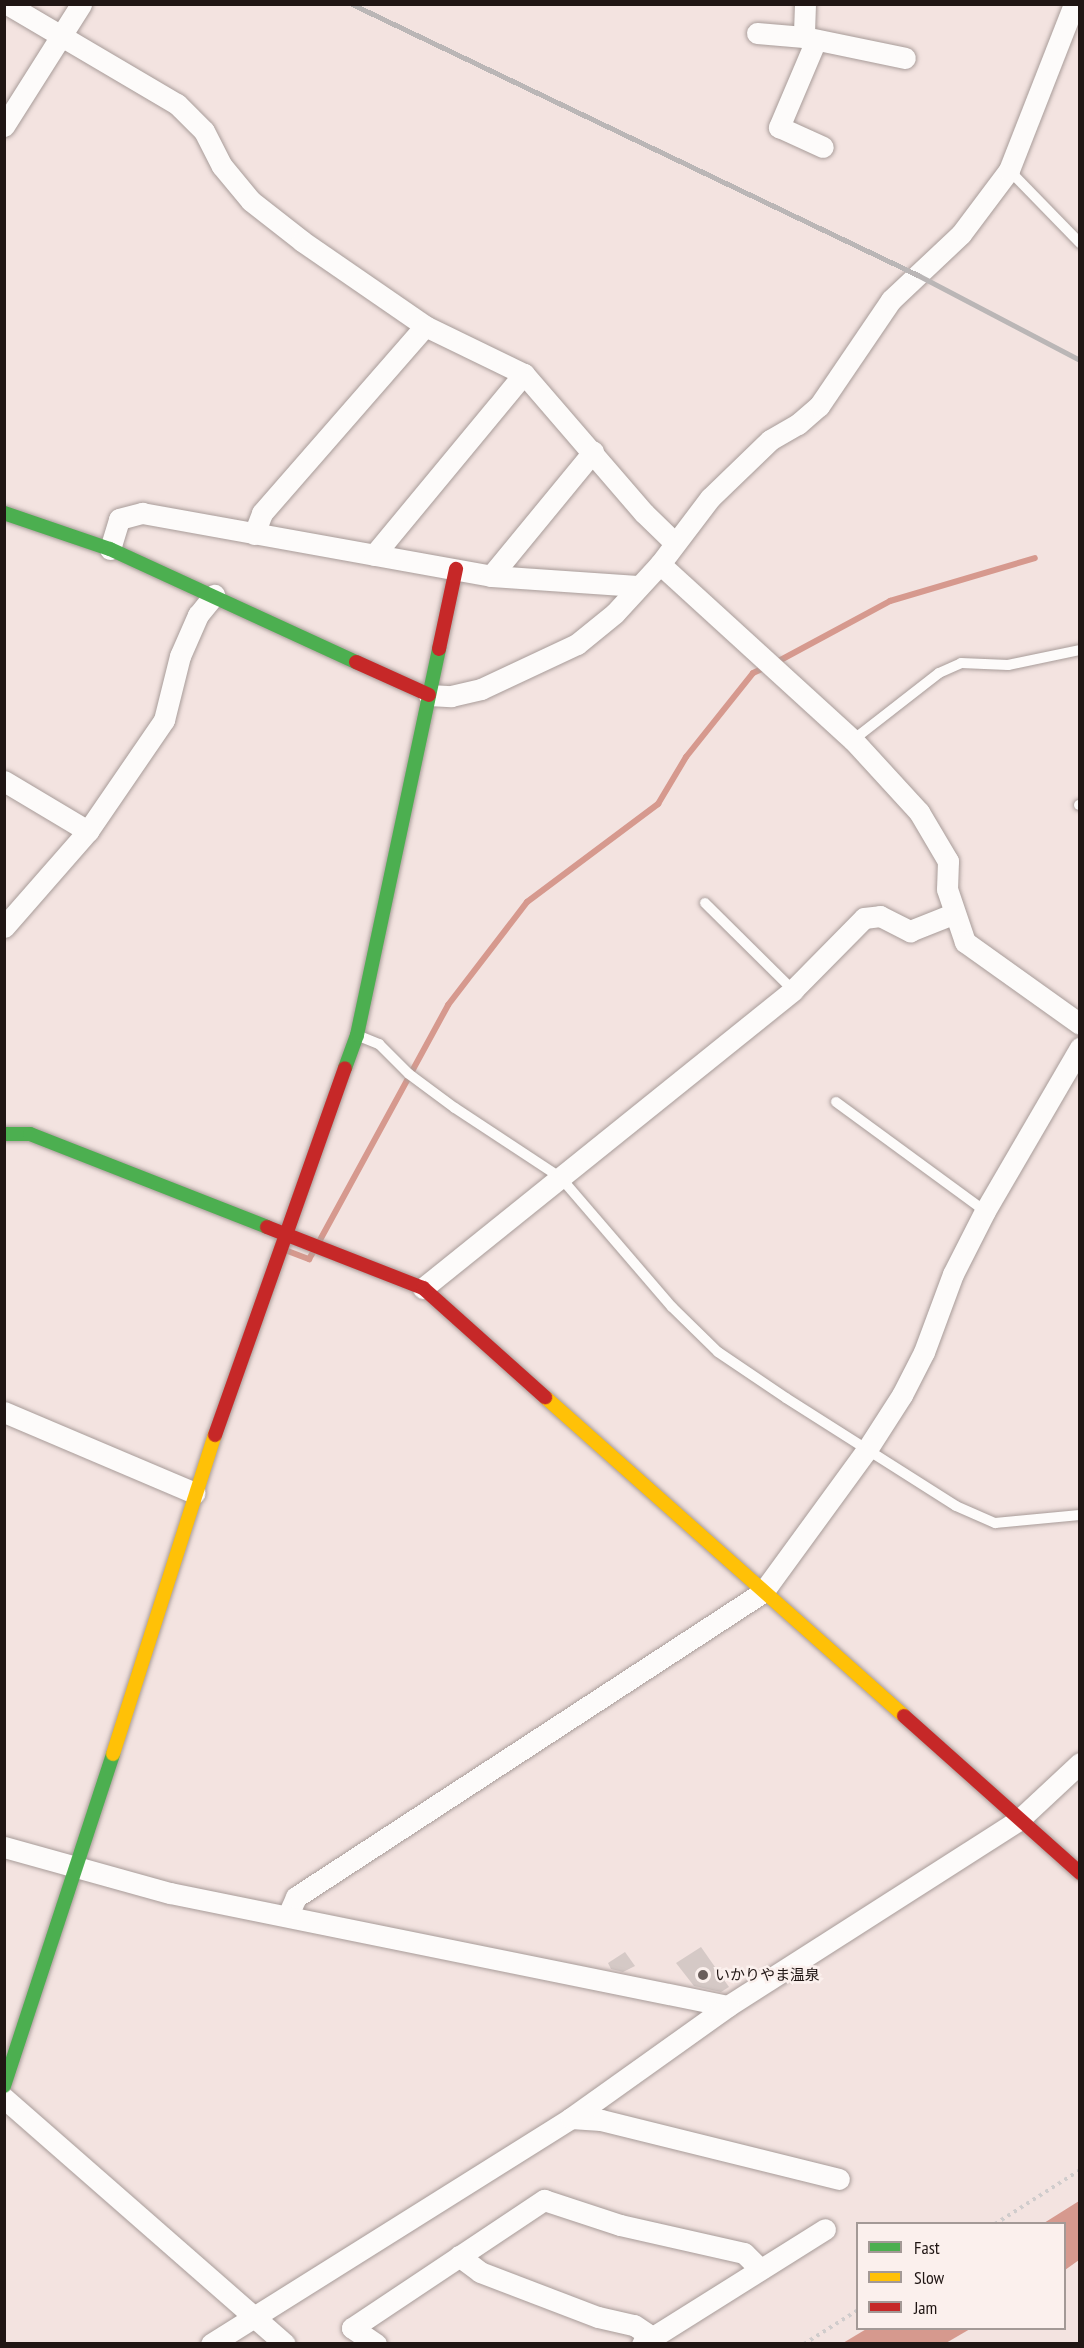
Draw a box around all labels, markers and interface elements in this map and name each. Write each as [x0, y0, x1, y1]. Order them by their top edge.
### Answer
place label: いかりやま温泉 [715, 1966, 820, 1984]
marker: いかりやま温泉 [696, 1968, 710, 1982]
legend [856, 2222, 1066, 2330]
text: Fast [914, 2236, 940, 2259]
text: Slow [914, 2266, 944, 2289]
text: Jam [914, 2296, 937, 2319]

